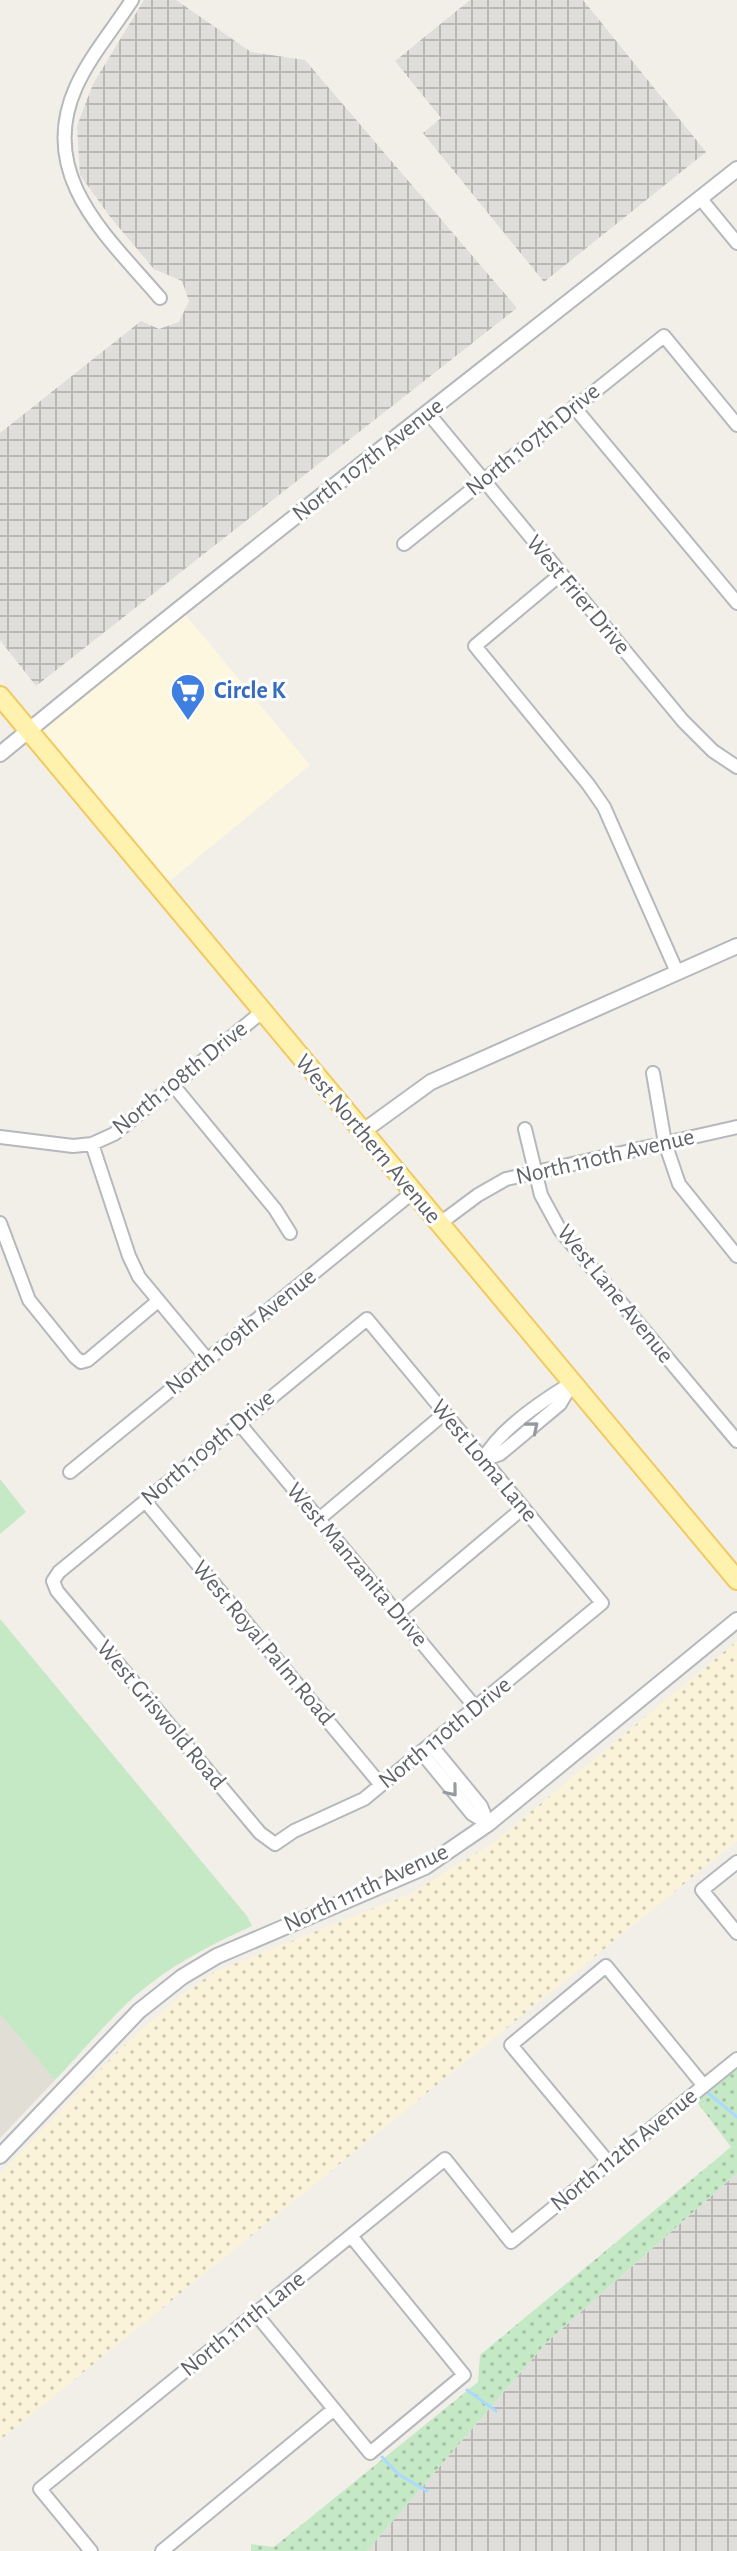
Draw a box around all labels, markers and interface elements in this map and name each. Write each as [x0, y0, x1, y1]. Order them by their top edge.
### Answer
street label: North 107th Drive [462, 379, 604, 501]
street label: North 107th Avenue [288, 394, 448, 526]
street label: West Frier Drive [521, 531, 635, 659]
supermarket icon: Circle K [169, 672, 207, 722]
place label: Circle K [214, 679, 286, 703]
street label: North 108th Drive [108, 1017, 252, 1139]
street label: West Northern Avenue [291, 1050, 445, 1228]
street label: North 110th Avenue [513, 1125, 697, 1189]
street label: West Lane Avenue [552, 1220, 678, 1368]
street label: North 109th Avenue [161, 1264, 321, 1400]
street label: North 109th Drive [137, 1386, 279, 1510]
street label: West Loma Lane [426, 1395, 542, 1527]
one-way arrow [523, 1422, 538, 1437]
street label: West Manzanita Drive [282, 1479, 432, 1651]
street label: West Royal Palm Road [187, 1556, 339, 1730]
street label: West Griswold Road [92, 1636, 230, 1794]
street label: North 110th Drive [374, 1673, 516, 1793]
one-way arrow [443, 1782, 457, 1797]
street label: North 111th Avenue [280, 1839, 452, 1937]
street label: North 112th Avenue [546, 2084, 702, 2216]
street label: North 111th Lane [176, 2267, 310, 2381]

